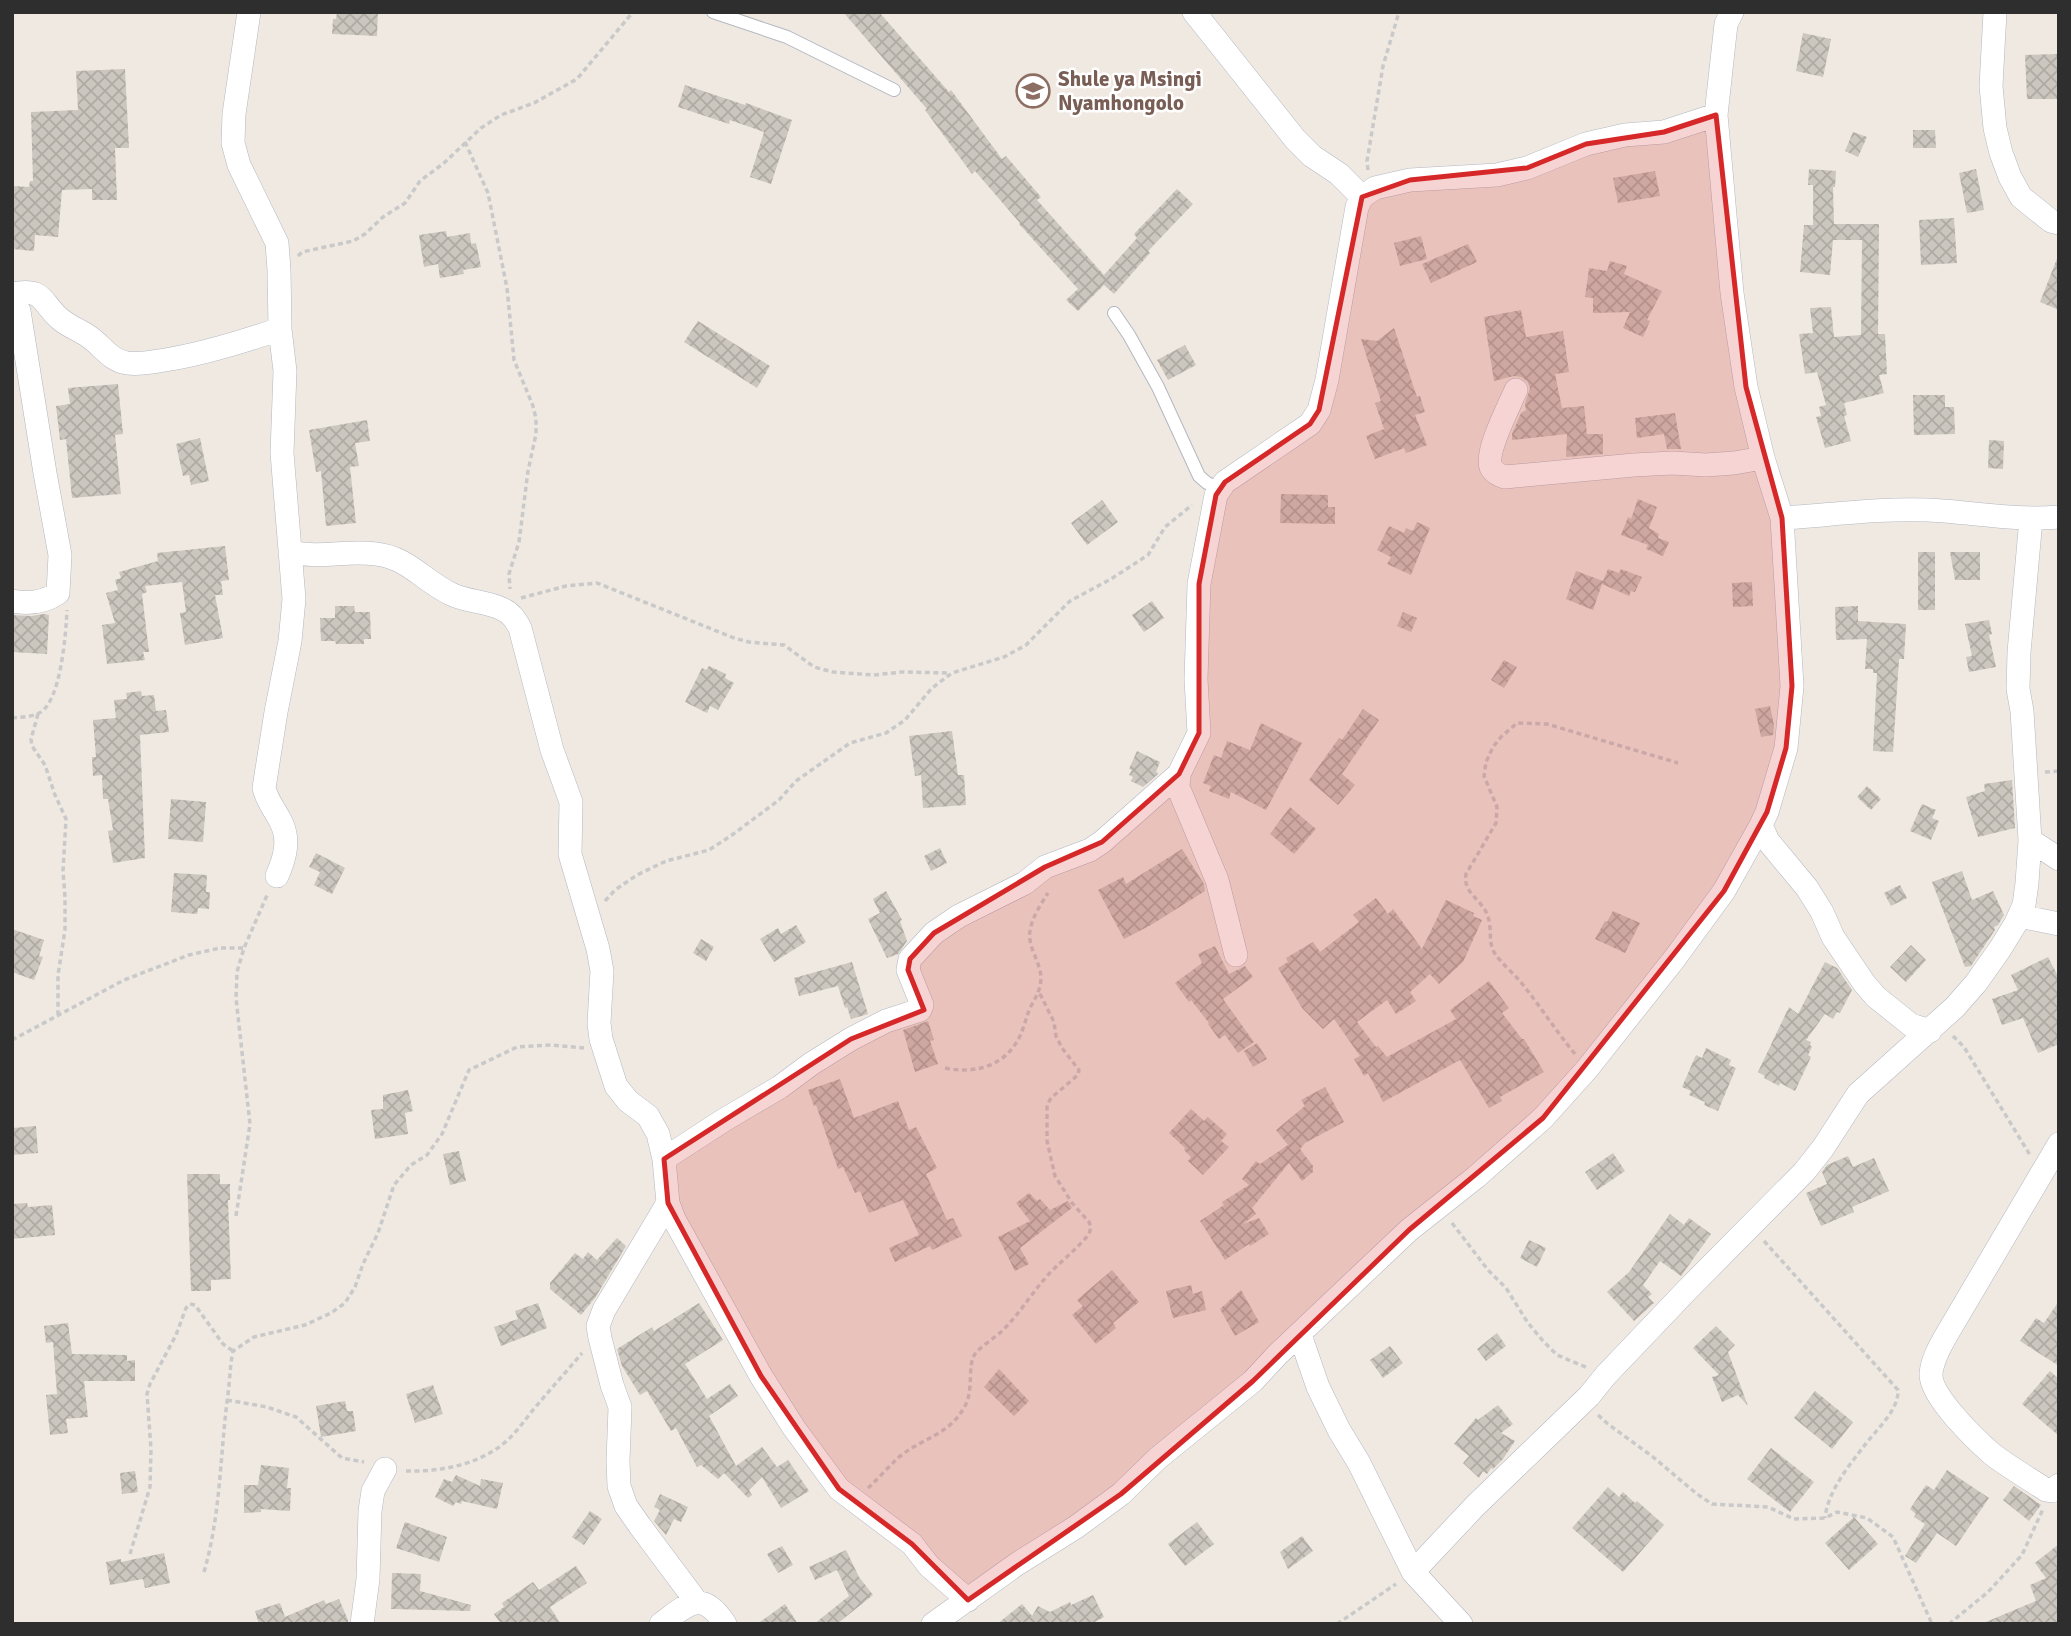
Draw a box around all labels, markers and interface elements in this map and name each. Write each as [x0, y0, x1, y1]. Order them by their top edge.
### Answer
place label: Shule ya Msingi Nyamhongolo [1058, 66, 1202, 116]
school or university icon: Shule ya Msingi Nyamhongolo [1014, 72, 1052, 110]

